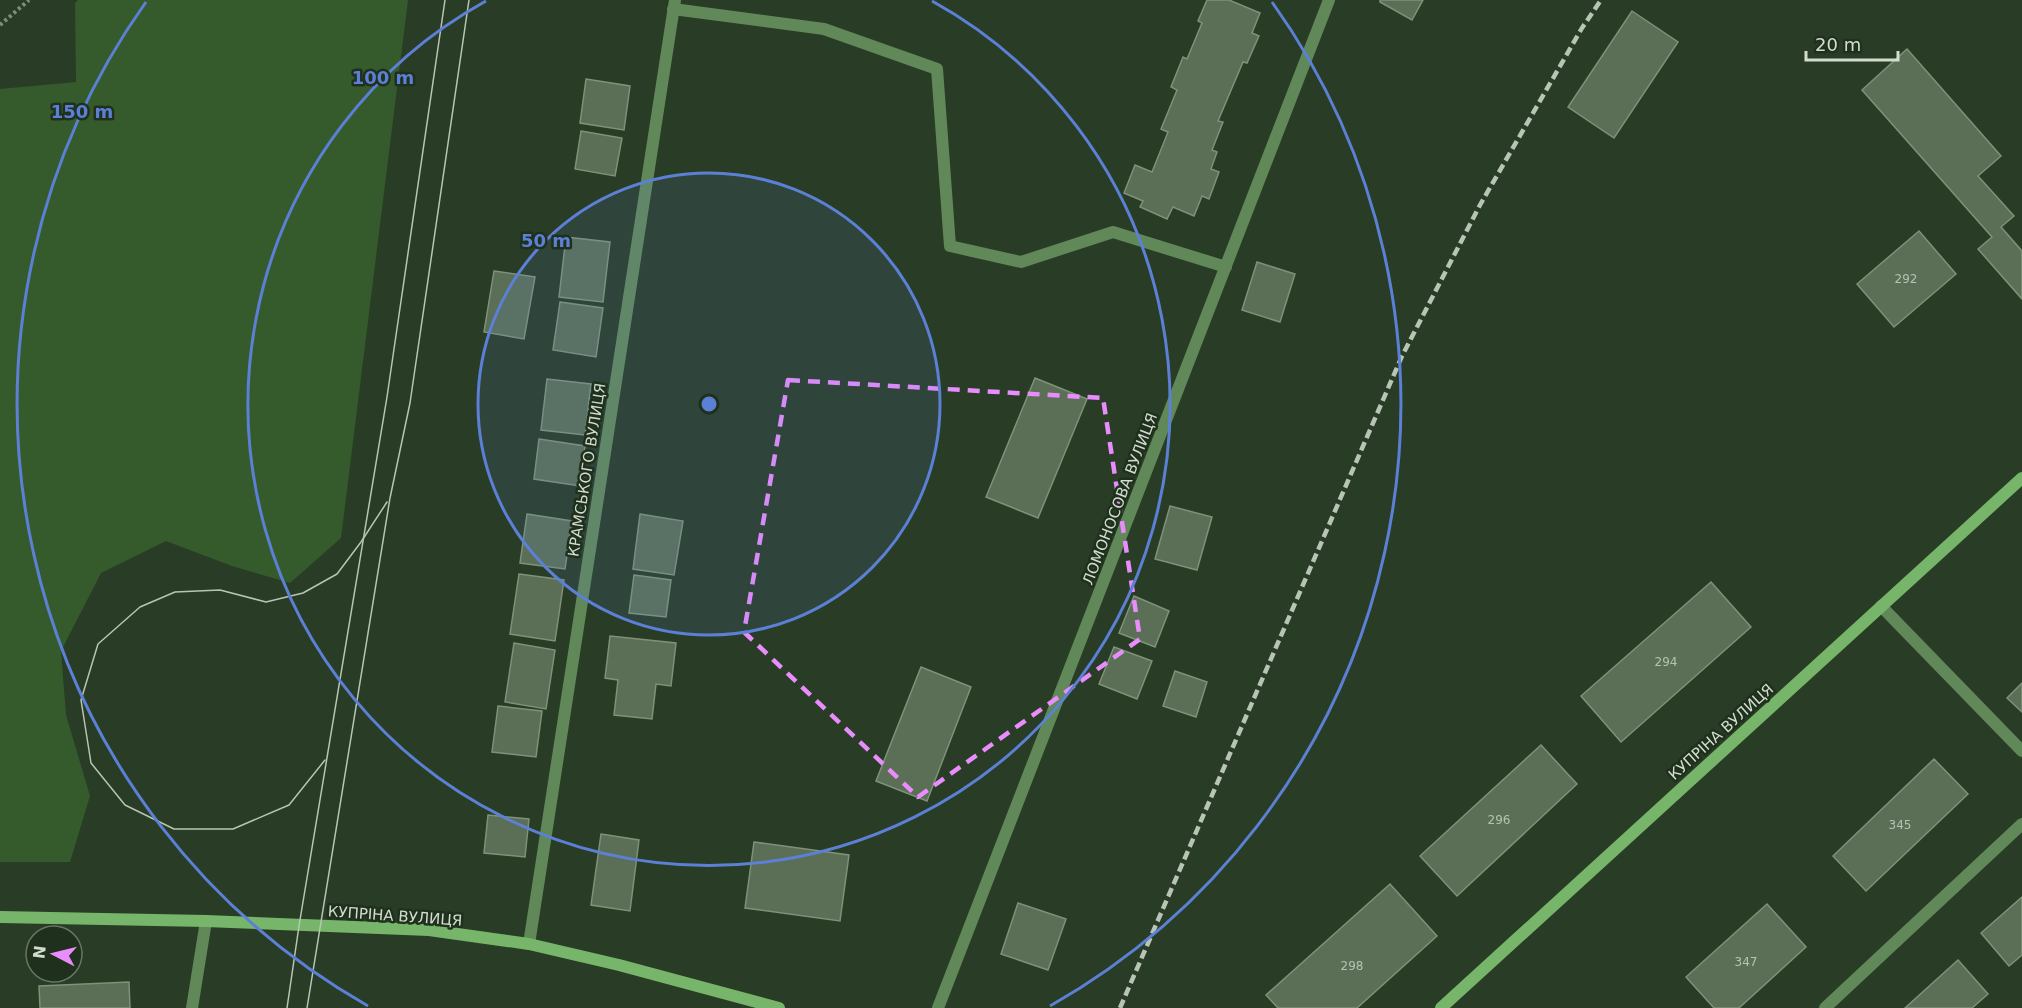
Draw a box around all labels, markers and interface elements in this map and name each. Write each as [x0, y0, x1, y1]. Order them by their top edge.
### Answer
scale bar [1806, 24, 1898, 62]
text: 20 m [1815, 34, 1861, 55]
text: 100 m [352, 67, 414, 88]
text: 150 m [51, 101, 113, 122]
text: 50 m [521, 230, 571, 251]
house number: 292 [1895, 272, 1917, 286]
street label: КРАМСЬКОГО ВУЛИЦЯ [564, 382, 610, 558]
centre of rings [699, 394, 719, 414]
street label: ЛОМОНОСОВА ВУЛИЦЯ [1079, 411, 1161, 587]
house number: 294 [1655, 655, 1677, 669]
street label: КУПРІНА ВУЛИЦЯ [1665, 680, 1777, 784]
house number: 296 [1488, 813, 1510, 827]
house number: 345 [1889, 818, 1911, 832]
street label: КУПРІНА ВУЛИЦЯ [327, 902, 463, 930]
north arrow [24, 924, 84, 984]
text: N [29, 944, 50, 960]
house number: 347 [1735, 955, 1757, 969]
house number: 298 [1341, 959, 1363, 973]

